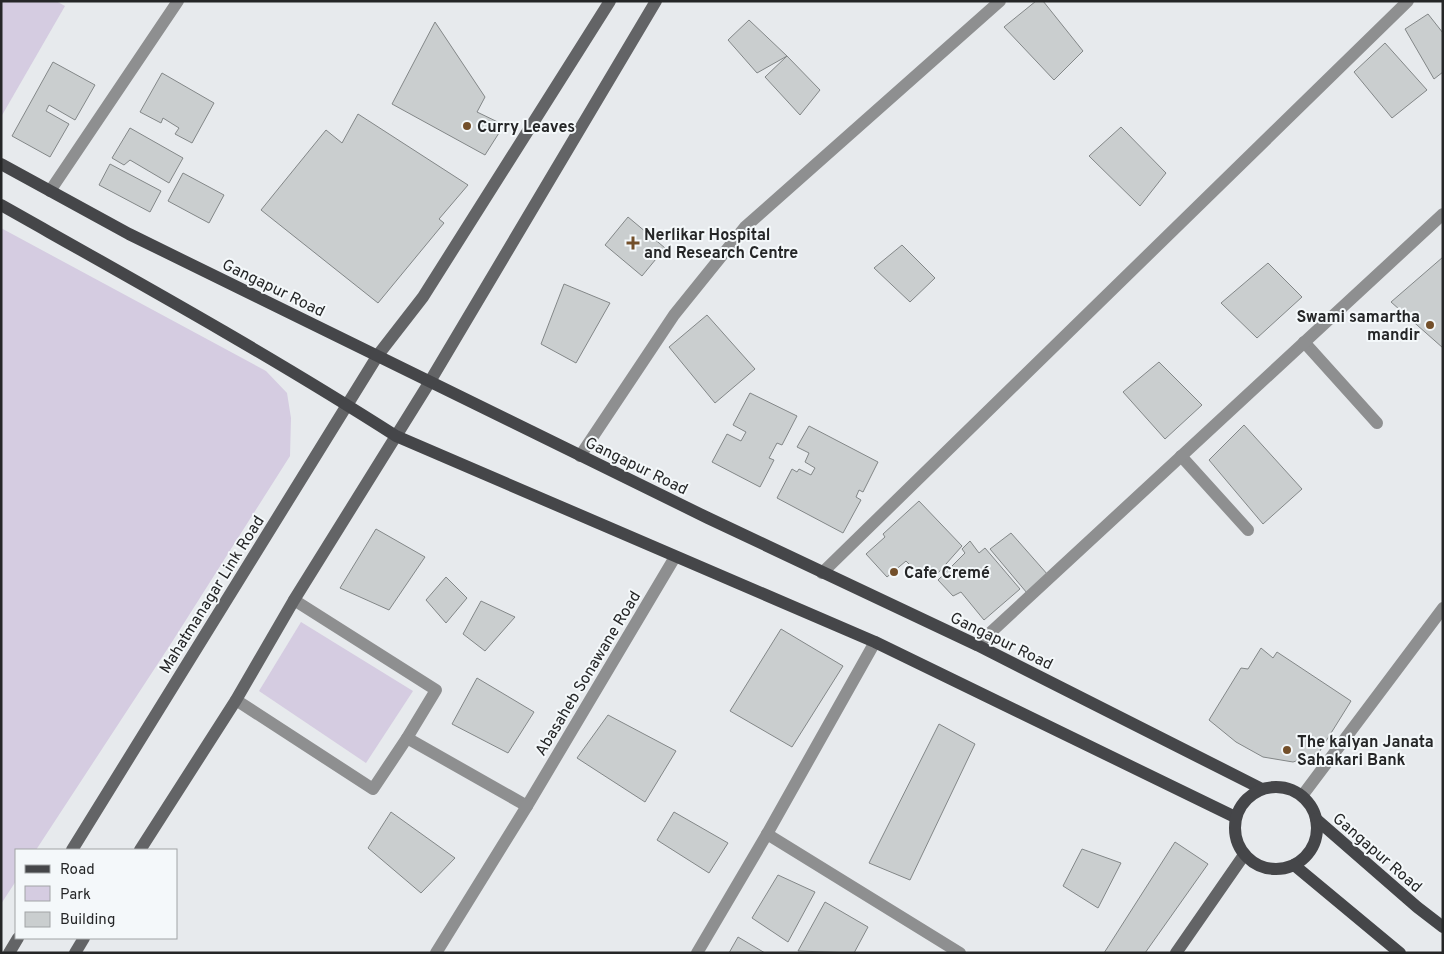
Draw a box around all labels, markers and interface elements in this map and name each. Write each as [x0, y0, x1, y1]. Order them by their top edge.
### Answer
place label: Curry Leaves [477, 118, 575, 138]
marker: Curry Leaves [461, 120, 473, 132]
place label: Nerlikar Hospital and Research Centre [644, 226, 798, 264]
marker: Nerlikar Hospital and Research Centre [626, 236, 640, 250]
street label: Gangapur Road [218, 255, 328, 322]
place label: Swami samartha mandir [1297, 308, 1420, 346]
marker: Swami samartha mandir [1424, 319, 1436, 331]
street label: Gangapur Road [581, 433, 691, 500]
street label: Mahatmanagar Link Road [156, 512, 270, 678]
place label: Cafe Cremé [904, 564, 990, 584]
marker: Cafe Cremé [888, 566, 900, 578]
street label: Abasaheb Sonawane Road [531, 588, 646, 760]
street label: Gangapur Road [946, 608, 1056, 675]
place label: The kalyan Janata Sahakari Bank [1297, 733, 1434, 771]
marker: The kalyan Janata Sahakari Bank [1281, 744, 1293, 756]
street label: Gangapur Road [1328, 809, 1425, 898]
legend [15, 849, 178, 939]
text: Road [60, 861, 95, 880]
text: Park [60, 886, 91, 905]
text: Building [60, 911, 115, 930]

